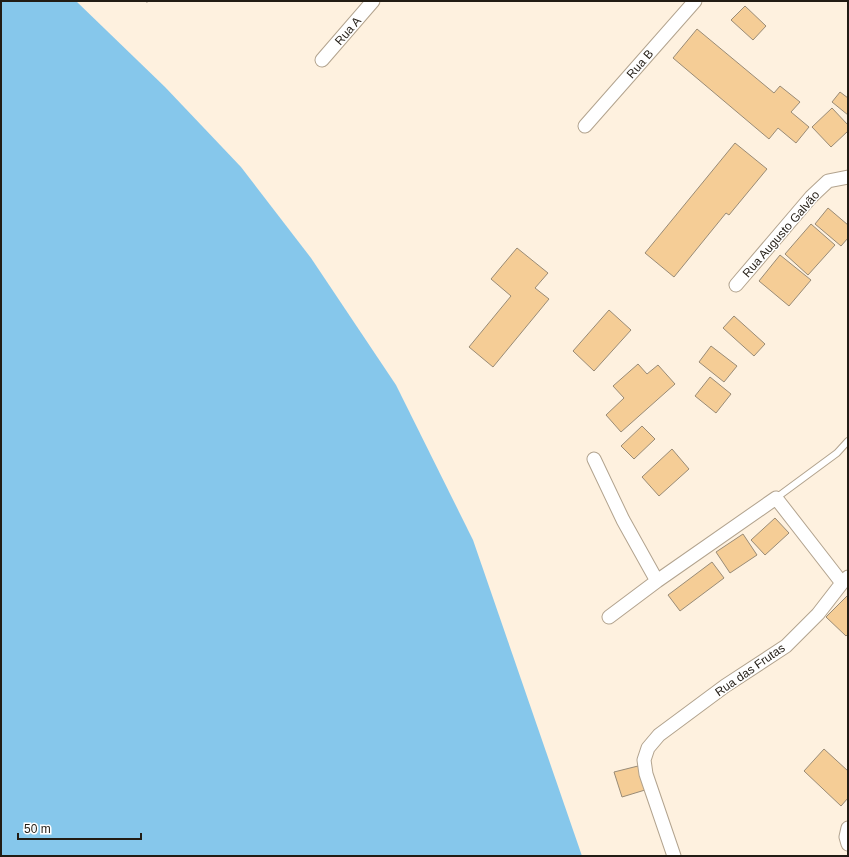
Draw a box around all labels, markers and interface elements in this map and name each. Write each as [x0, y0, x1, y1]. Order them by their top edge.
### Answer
street label: Rua A [332, 14, 364, 48]
street label: Rua B [624, 47, 656, 81]
street label: Rua Augusto Galvão [740, 188, 823, 280]
street label: Rua das Frutas [712, 641, 788, 699]
scale bar [18, 815, 141, 841]
text: 50 m [24, 822, 51, 836]

